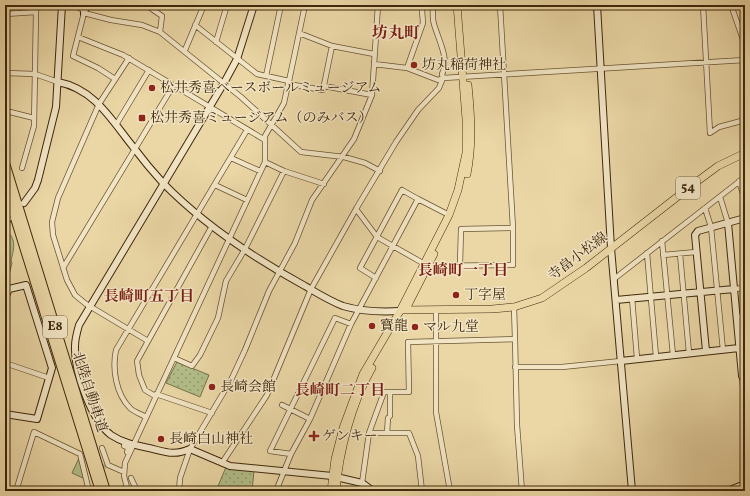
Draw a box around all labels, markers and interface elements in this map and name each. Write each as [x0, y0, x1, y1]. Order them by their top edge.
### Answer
district label: 坊丸町 [372, 23, 420, 45]
place label: 坊丸稲荷神社 [422, 56, 506, 75]
marker: 坊丸稲荷神社 [409, 60, 419, 70]
place label: 松井秀喜ベースボールミュージアム [160, 79, 381, 98]
marker: 松井秀喜ベースボールミュージアム [147, 83, 157, 93]
place label: 松井秀喜ミュージアム（のみバス） [150, 109, 372, 128]
marker: 松井秀喜ミュージアム（のみバス） [137, 113, 147, 123]
road number: 54 [676, 177, 700, 199]
street label: 寺畠小松線 [544, 228, 612, 286]
district label: 長崎町一丁目 [418, 261, 508, 282]
place label: 丁字屋 [464, 286, 506, 305]
district label: 長崎町五丁目 [104, 287, 194, 308]
marker: 丁字屋 [451, 290, 461, 300]
road number: E8 [43, 316, 67, 338]
place label: 寳龍 [380, 317, 408, 336]
place label: マル九堂 [423, 318, 479, 337]
marker: 寳龍 [367, 321, 377, 331]
marker: マル九堂 [410, 322, 420, 332]
street label: 北陸自動車道 [67, 349, 111, 435]
place label: 長崎会館 [220, 378, 276, 397]
district label: 長崎町二丁目 [295, 381, 385, 402]
marker: 長崎会館 [207, 382, 217, 392]
place label: ゲンキー [322, 427, 378, 446]
place label: 長崎白山神社 [169, 430, 253, 449]
marker: ゲンキー [309, 431, 319, 441]
marker: 長崎白山神社 [156, 434, 166, 444]

